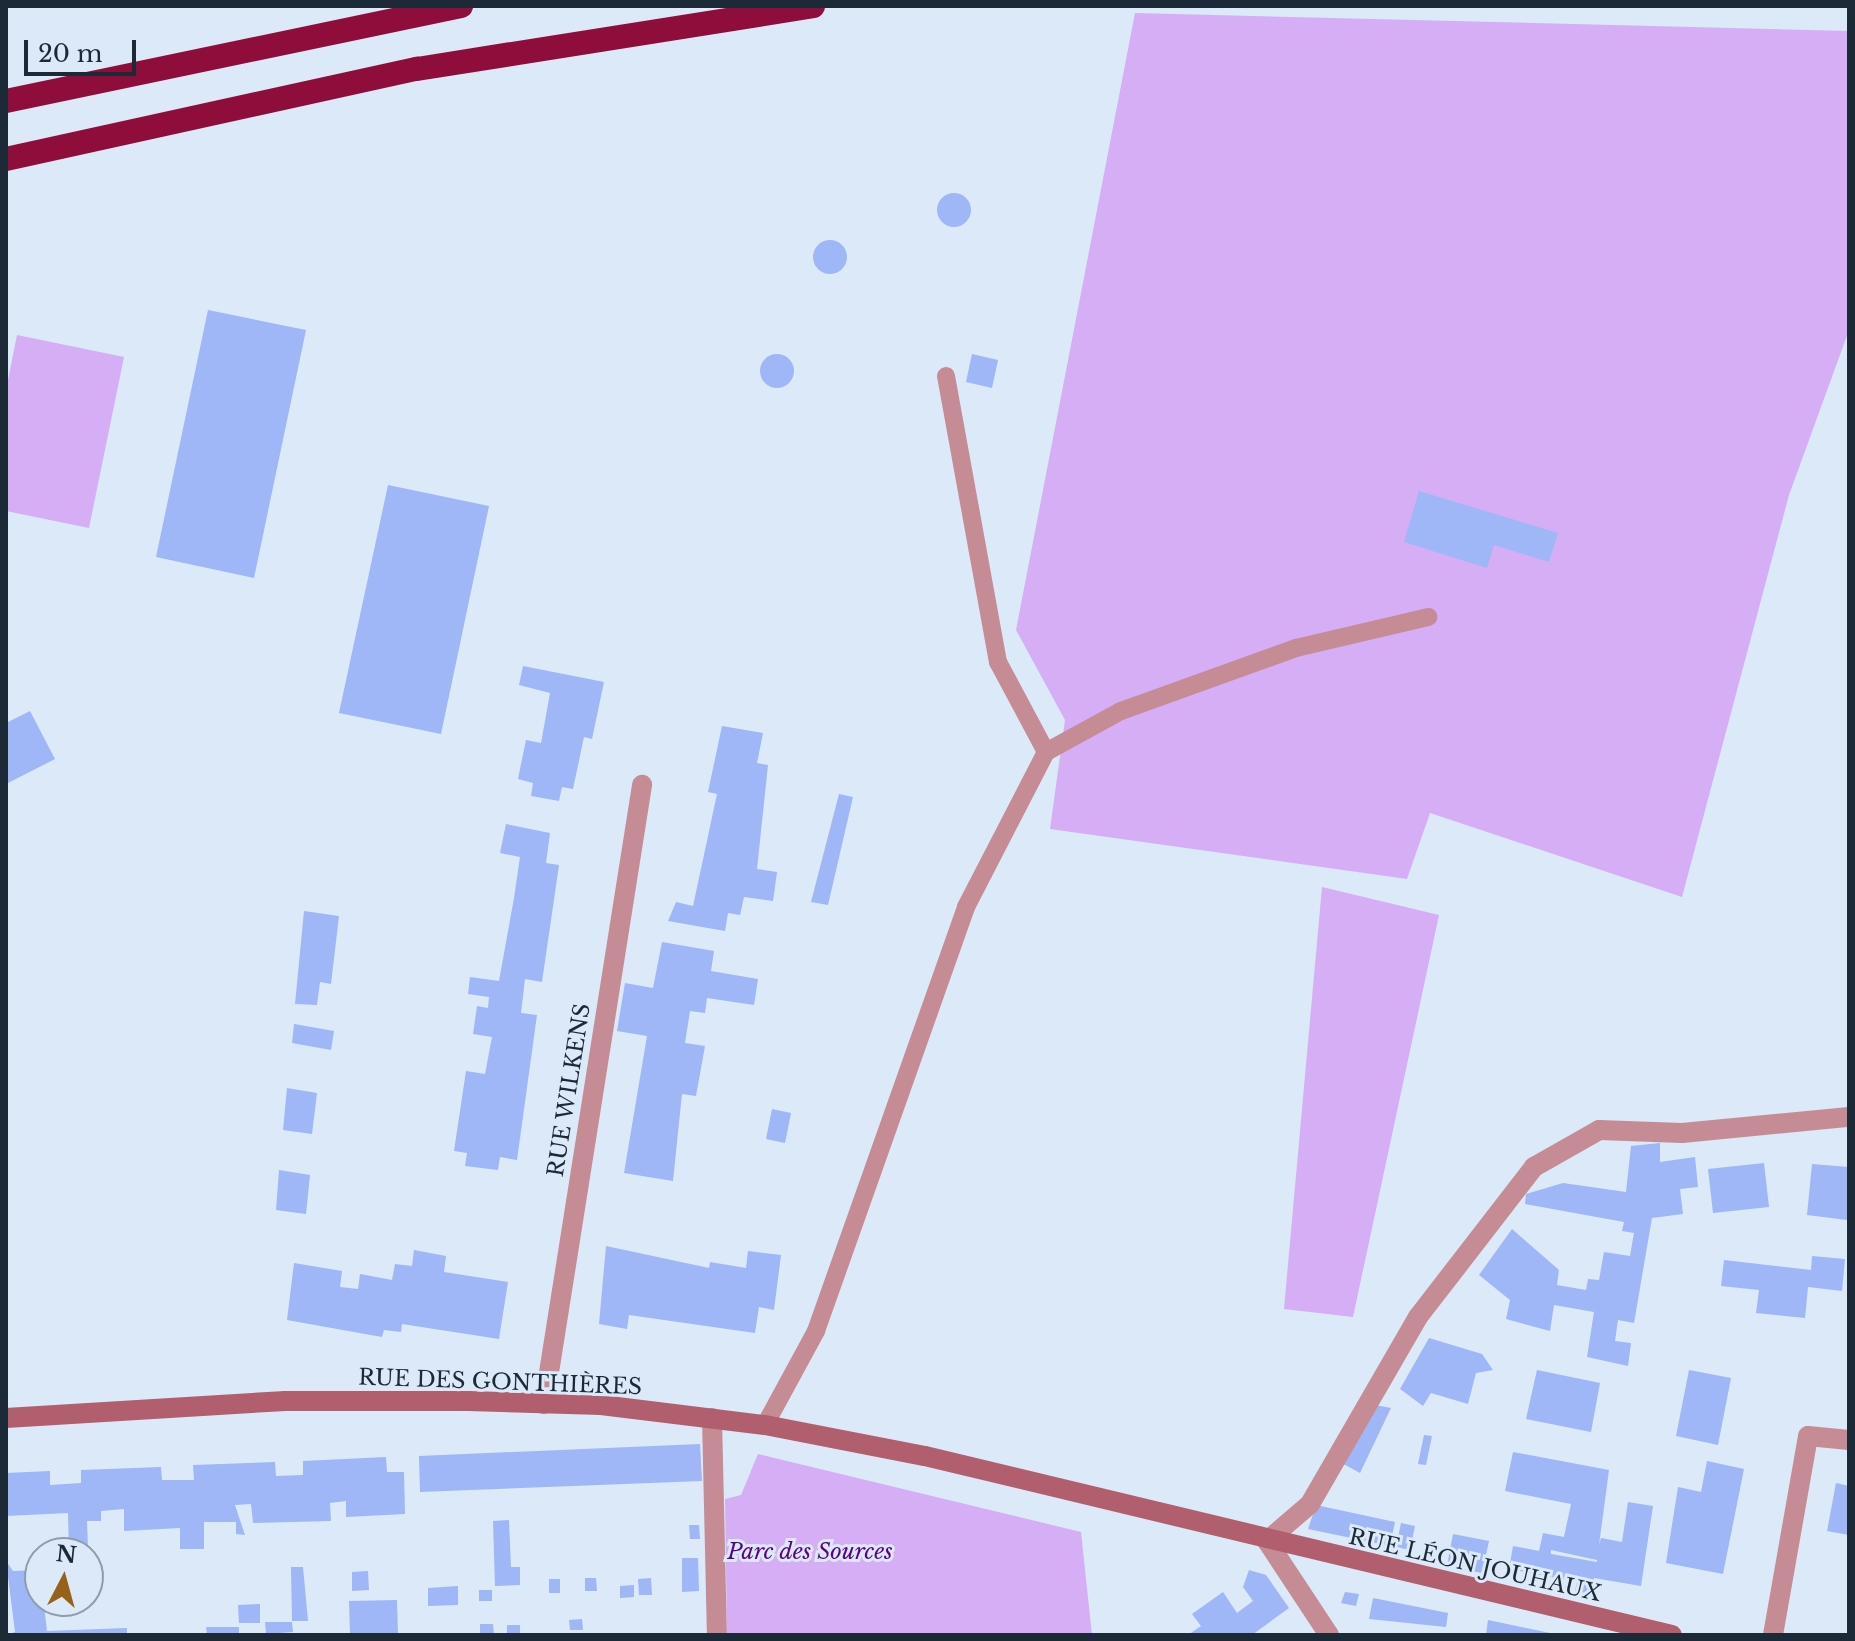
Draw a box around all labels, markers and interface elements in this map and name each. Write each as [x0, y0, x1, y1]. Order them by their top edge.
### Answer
scale bar [28, 24, 140, 74]
text: 20 m [38, 39, 103, 68]
street label: RUE WILKENS [542, 1001, 596, 1179]
street label: RUE DES GONTHIÈRES [358, 1364, 642, 1400]
street label: RUE LÉON JOUHAUX [1346, 1523, 1604, 1607]
north arrow [24, 1537, 104, 1617]
park label: Parc des Sources [727, 1539, 893, 1565]
text: N [55, 1540, 78, 1569]

